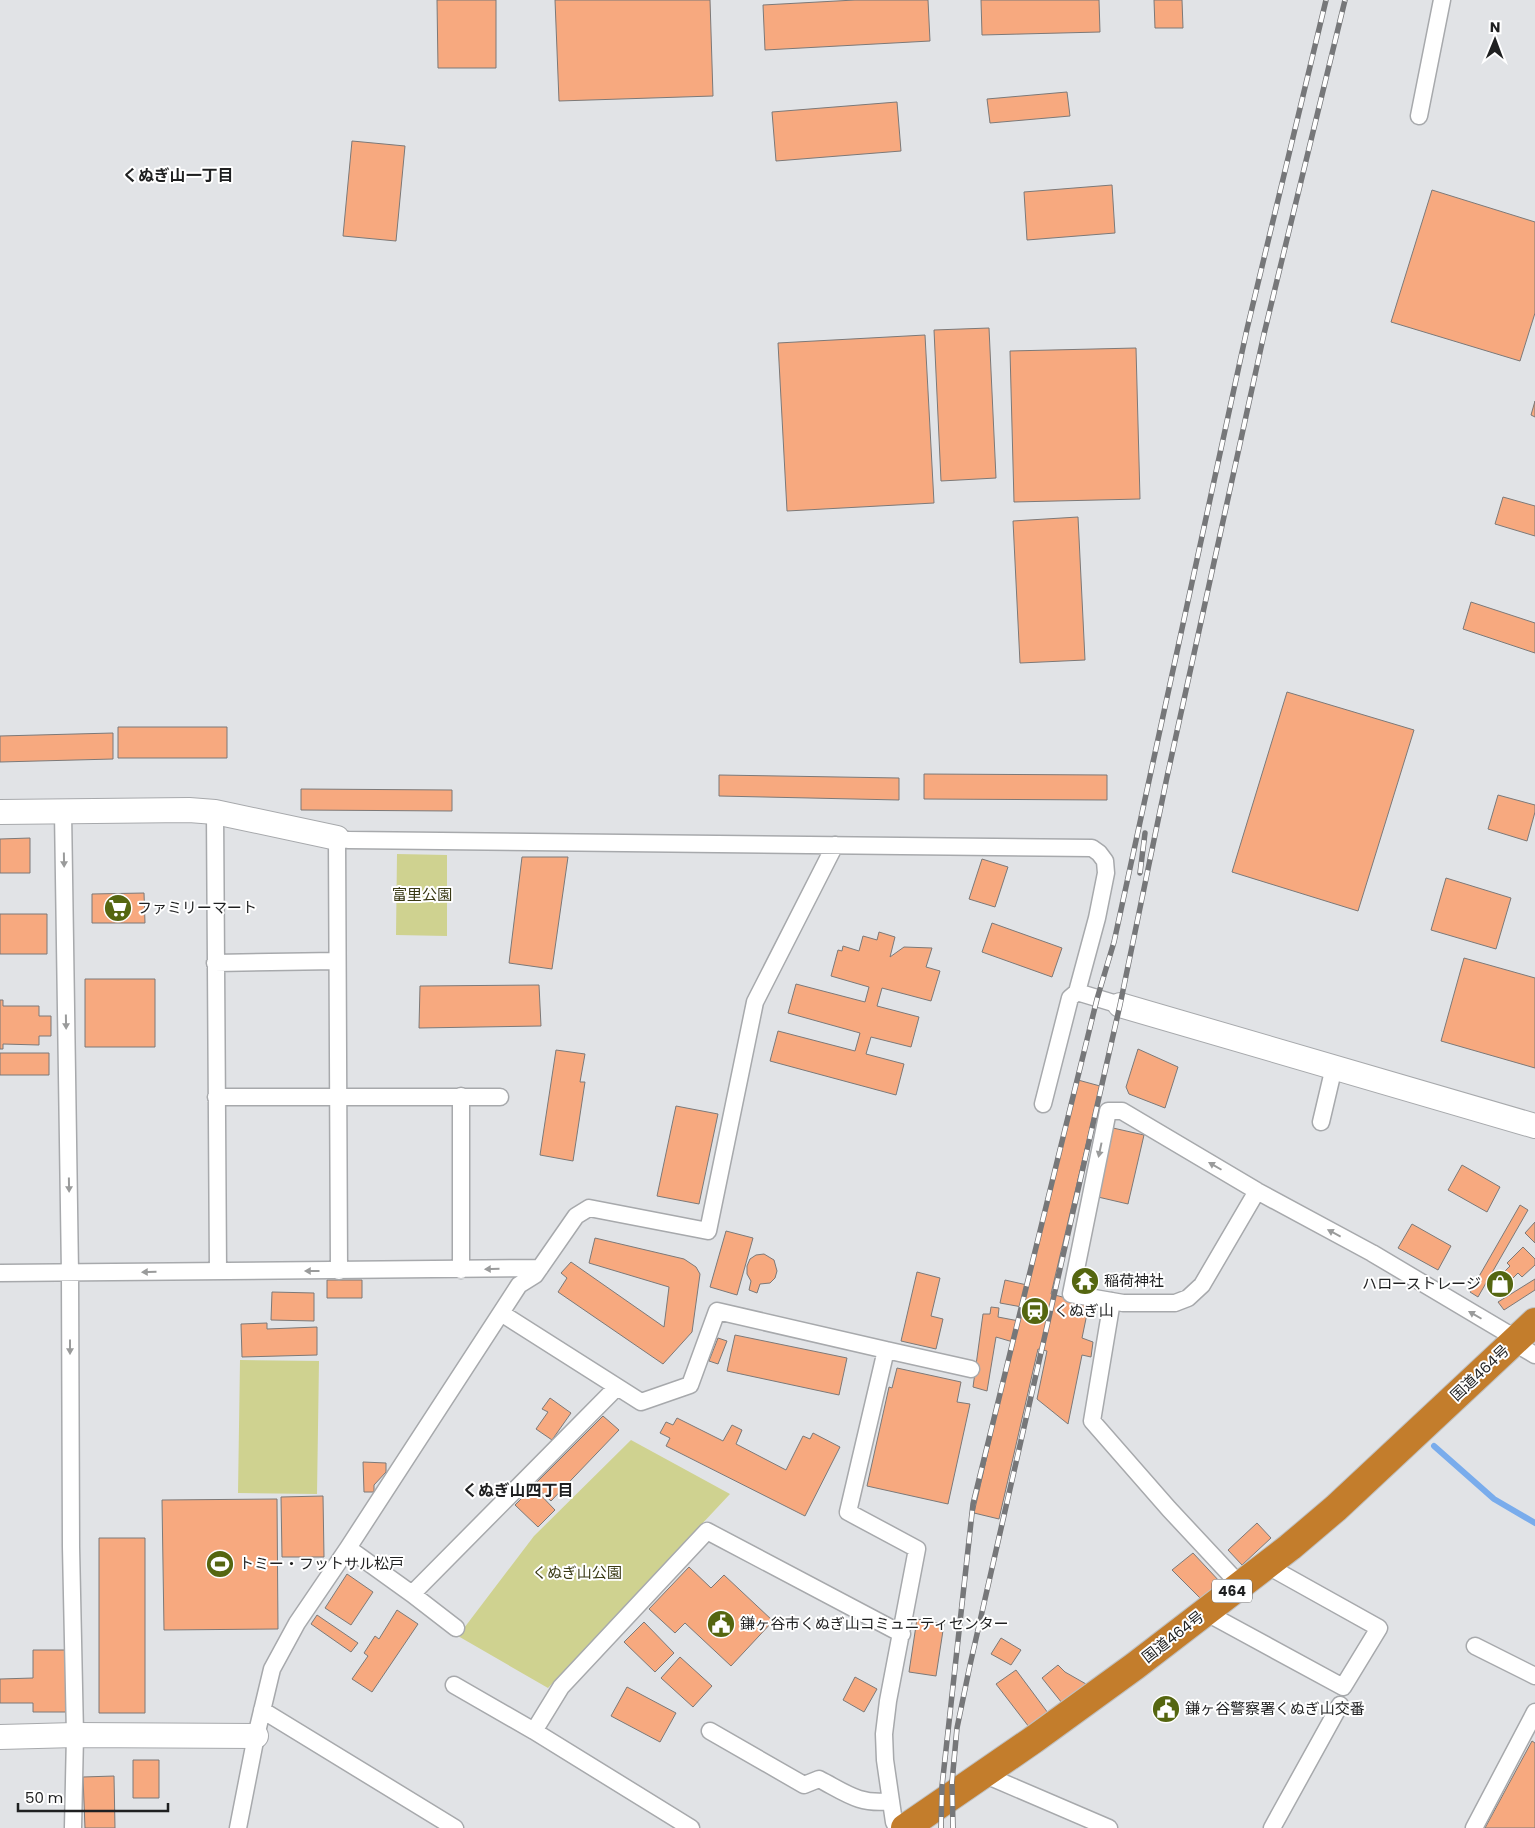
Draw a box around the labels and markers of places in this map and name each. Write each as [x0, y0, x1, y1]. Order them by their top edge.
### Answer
supermarket icon: ファミリーマート [103, 893, 133, 923]
place label: ファミリーマート [137, 897, 257, 918]
temple icon: 稲荷神社 [1070, 1266, 1100, 1296]
shop icon: ハローストレージ [1485, 1269, 1515, 1299]
place label: 稲荷神社 [1104, 1270, 1164, 1291]
place label: ハローストレージ [1362, 1273, 1481, 1294]
station icon: くぬぎ山 [1020, 1296, 1050, 1326]
place label: くぬぎ山 [1054, 1300, 1114, 1321]
sports icon: トミー・フットサル松戸 [205, 1549, 235, 1579]
place label: トミー・フットサル松戸 [239, 1553, 404, 1574]
public building icon: 鎌ヶ谷市くぬぎ山コミュニティセンター [706, 1609, 736, 1639]
place label: 鎌ヶ谷市くぬぎ山コミュニティセンター [740, 1613, 1009, 1634]
public building icon: 鎌ヶ谷警察署くぬぎ山交番 [1151, 1694, 1181, 1724]
place label: 鎌ヶ谷警察署くぬぎ山交番 [1185, 1698, 1365, 1719]

